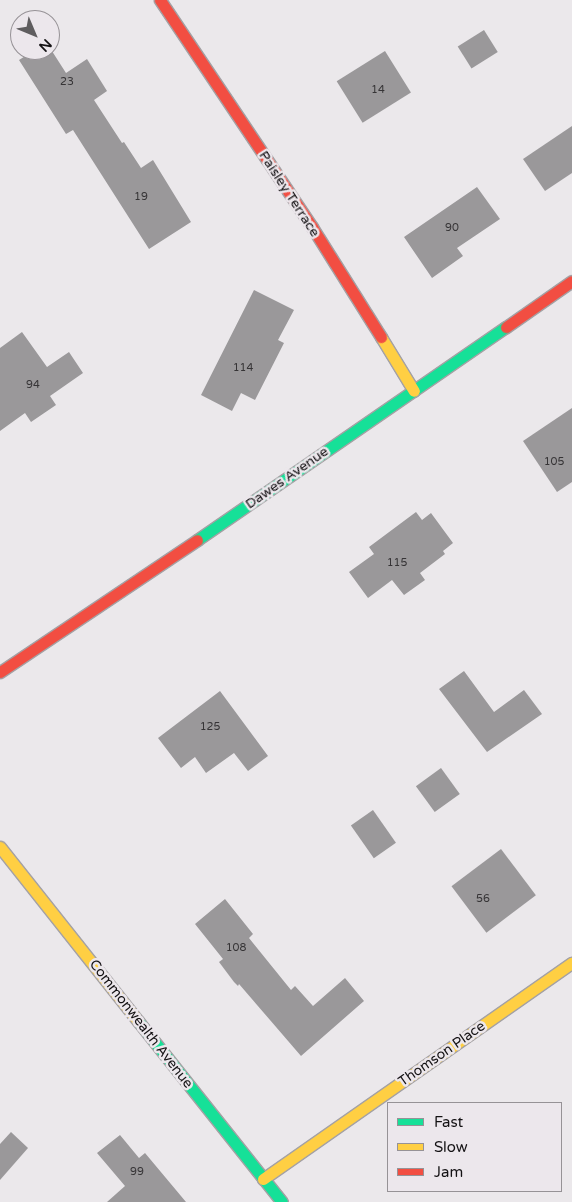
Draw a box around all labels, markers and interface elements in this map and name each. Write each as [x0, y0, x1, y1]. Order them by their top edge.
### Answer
north arrow [10, 10, 60, 60]
text: N [35, 35, 55, 55]
house number: 23 [60, 75, 74, 89]
house number: 14 [371, 83, 385, 97]
street label: Paisley Terrace [255, 148, 323, 240]
house number: 19 [134, 190, 148, 204]
house number: 90 [445, 221, 459, 235]
house number: 114 [233, 361, 253, 375]
house number: 94 [26, 378, 40, 392]
street label: Dawes Avenue [242, 443, 332, 513]
house number: 105 [544, 455, 564, 469]
house number: 115 [387, 556, 407, 570]
house number: 125 [200, 720, 220, 734]
house number: 56 [476, 892, 490, 906]
house number: 108 [226, 941, 246, 955]
street label: Commonwealth Avenue [86, 956, 196, 1092]
street label: Thomson Place [396, 1018, 488, 1090]
legend [387, 1102, 562, 1192]
text: Fast [434, 1113, 463, 1131]
text: Slow [434, 1138, 468, 1156]
text: Jam [434, 1163, 463, 1181]
house number: 99 [130, 1165, 144, 1179]

